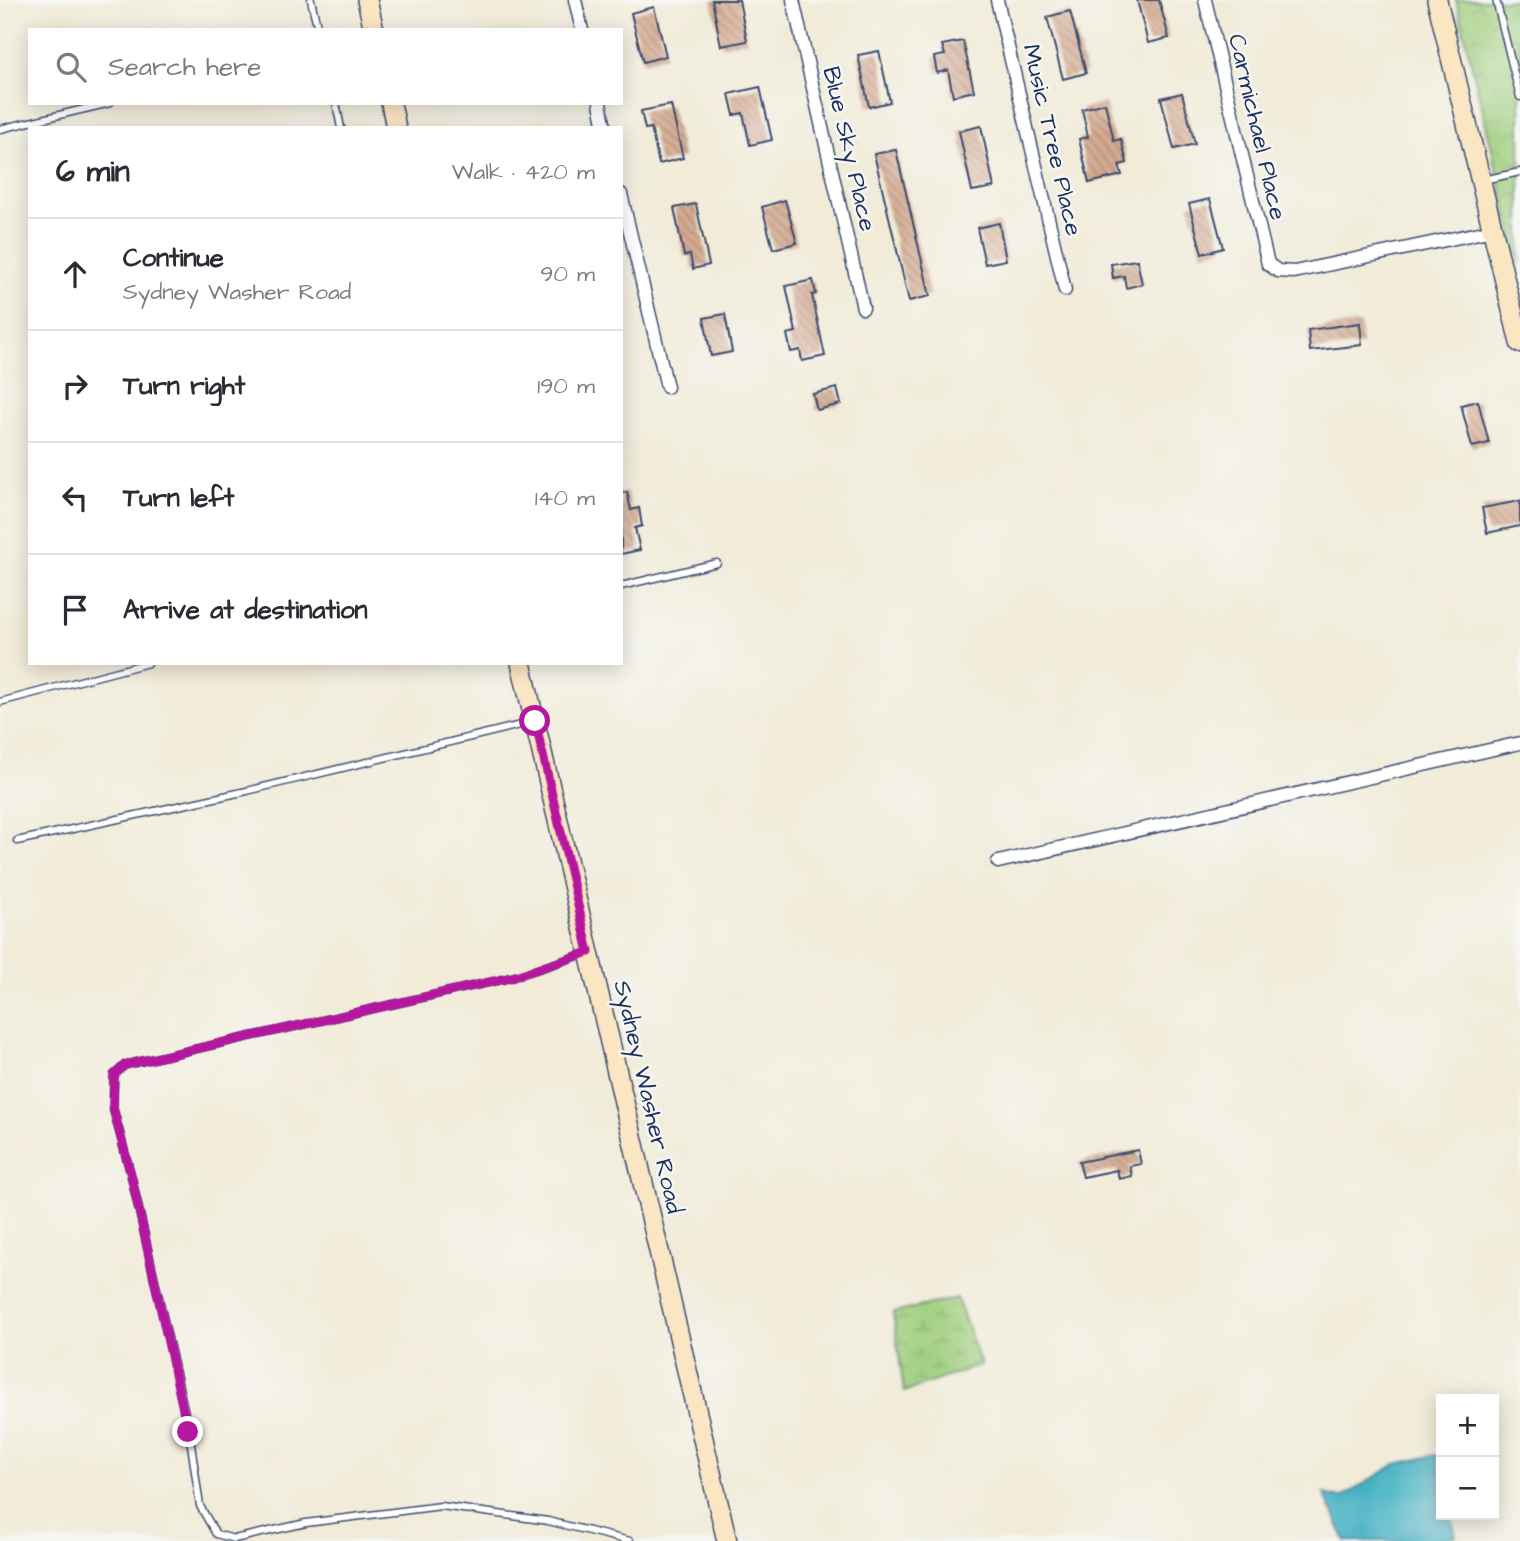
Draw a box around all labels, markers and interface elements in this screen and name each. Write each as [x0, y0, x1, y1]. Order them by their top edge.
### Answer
search box [28, 28, 623, 105]
street label: Carmichael Place [1219, 31, 1295, 223]
street label: Music Tree Place [1013, 41, 1091, 239]
icon: search [52, 48, 90, 86]
text: Search here [108, 49, 261, 85]
street label: Blue Sky Place [813, 63, 884, 235]
text: 6 min [56, 151, 130, 193]
text: Walk · 420 m [452, 156, 595, 188]
text: Continue [123, 240, 224, 276]
icon: ahead [56, 255, 94, 293]
text: 90 m [540, 258, 595, 290]
text: Sydney Washer Road [123, 276, 351, 308]
icon: right [56, 367, 94, 405]
text: Turn right [123, 368, 245, 404]
text: 190 m [537, 370, 595, 402]
icon: left [56, 479, 94, 517]
text: Turn left [123, 480, 234, 516]
text: 140 m [535, 482, 595, 514]
icon: arrive [56, 591, 94, 629]
text: Arrive at destination [123, 592, 368, 628]
route start [519, 705, 550, 736]
street label: Sydney Washer Road [604, 977, 691, 1217]
map controls [1436, 1394, 1499, 1520]
button: + [1436, 1394, 1499, 1457]
route end [172, 1416, 203, 1447]
button: − [1436, 1457, 1499, 1520]

